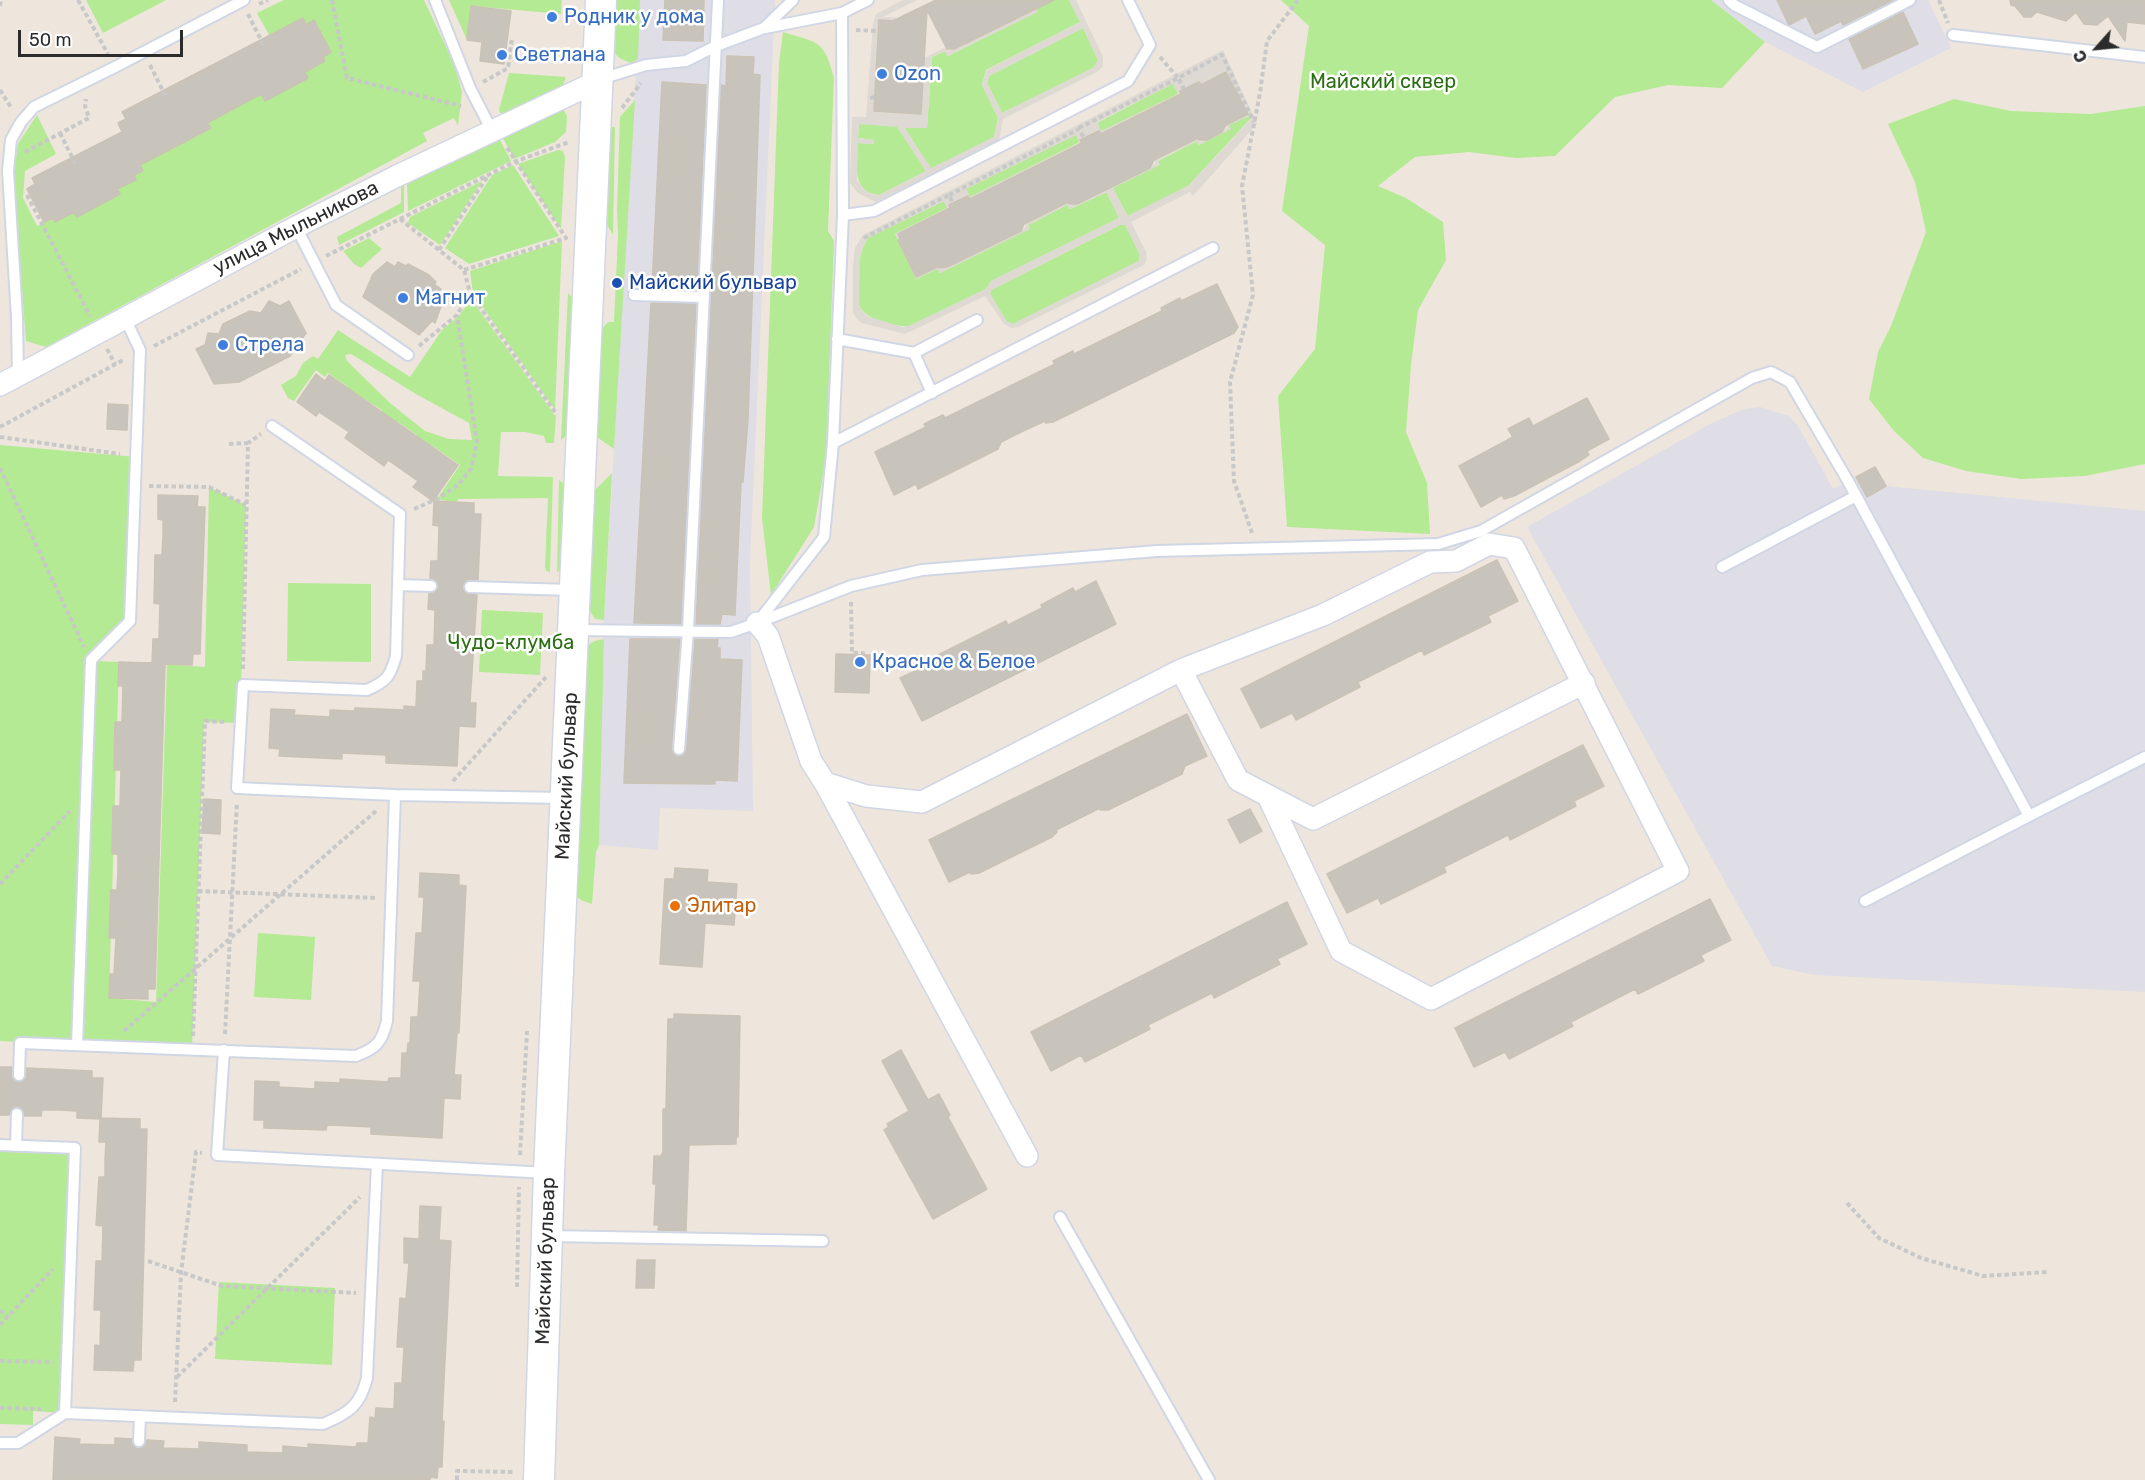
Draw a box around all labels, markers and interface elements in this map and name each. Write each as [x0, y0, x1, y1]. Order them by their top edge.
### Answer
place label: Родник у дома [564, 5, 704, 29]
marker: Родник у дома [545, 10, 559, 24]
scale bar [21, 18, 186, 56]
north arrow [2067, 18, 2127, 78]
text: 50 m [29, 29, 72, 51]
place label: Светлана [514, 43, 606, 67]
text: С [2070, 47, 2092, 66]
marker: Светлана [495, 48, 509, 62]
place label: Ozon [894, 62, 941, 86]
marker: Ozon [875, 67, 889, 81]
park label: Майский сквер [1310, 70, 1456, 94]
street label: улица Мыльникова [209, 176, 383, 280]
place label: Майский бульвар [629, 271, 797, 295]
marker: Майский бульвар [610, 276, 624, 290]
place label: Магнит [415, 286, 485, 310]
marker: Магнит [396, 291, 410, 305]
place label: Стрела [235, 333, 304, 357]
marker: Стрела [216, 338, 230, 352]
park label: Чудо-клумба [448, 631, 574, 655]
place label: Красное & Белое [872, 650, 1036, 674]
marker: Красное & Белое [853, 655, 867, 669]
street label: Майский бульвар [551, 692, 583, 860]
place label: Элитар [687, 894, 757, 918]
marker: Элитар [668, 899, 682, 913]
street label: Майский бульвар [531, 1177, 561, 1345]

